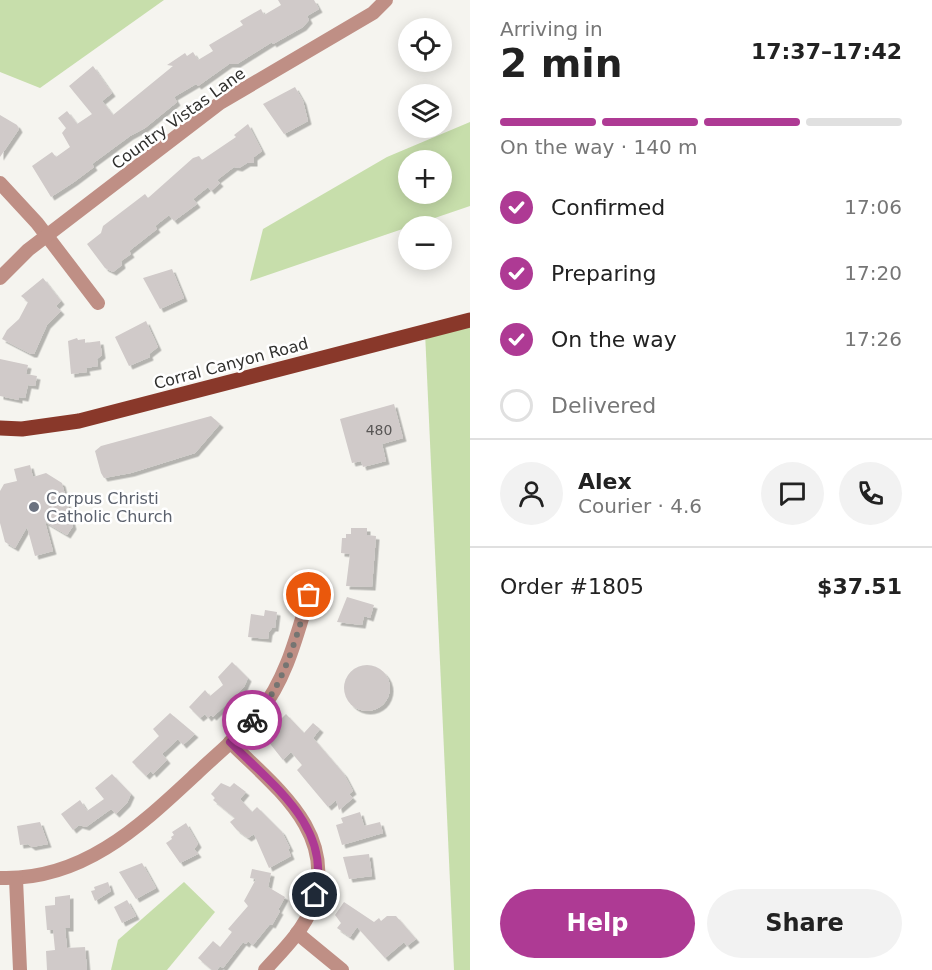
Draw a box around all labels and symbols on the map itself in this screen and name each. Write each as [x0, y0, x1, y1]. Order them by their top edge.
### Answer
street label: Country Vistas Lane [108, 64, 249, 173]
street label: Corral Canyon Road [152, 334, 310, 393]
house number: 480 [366, 422, 392, 438]
place label: Corpus Christi Catholic Church [46, 489, 173, 526]
marker: Corpus Christi Catholic Church [27, 500, 41, 514]
pin [283, 569, 334, 620]
courier [222, 690, 282, 750]
pin [289, 869, 340, 920]

